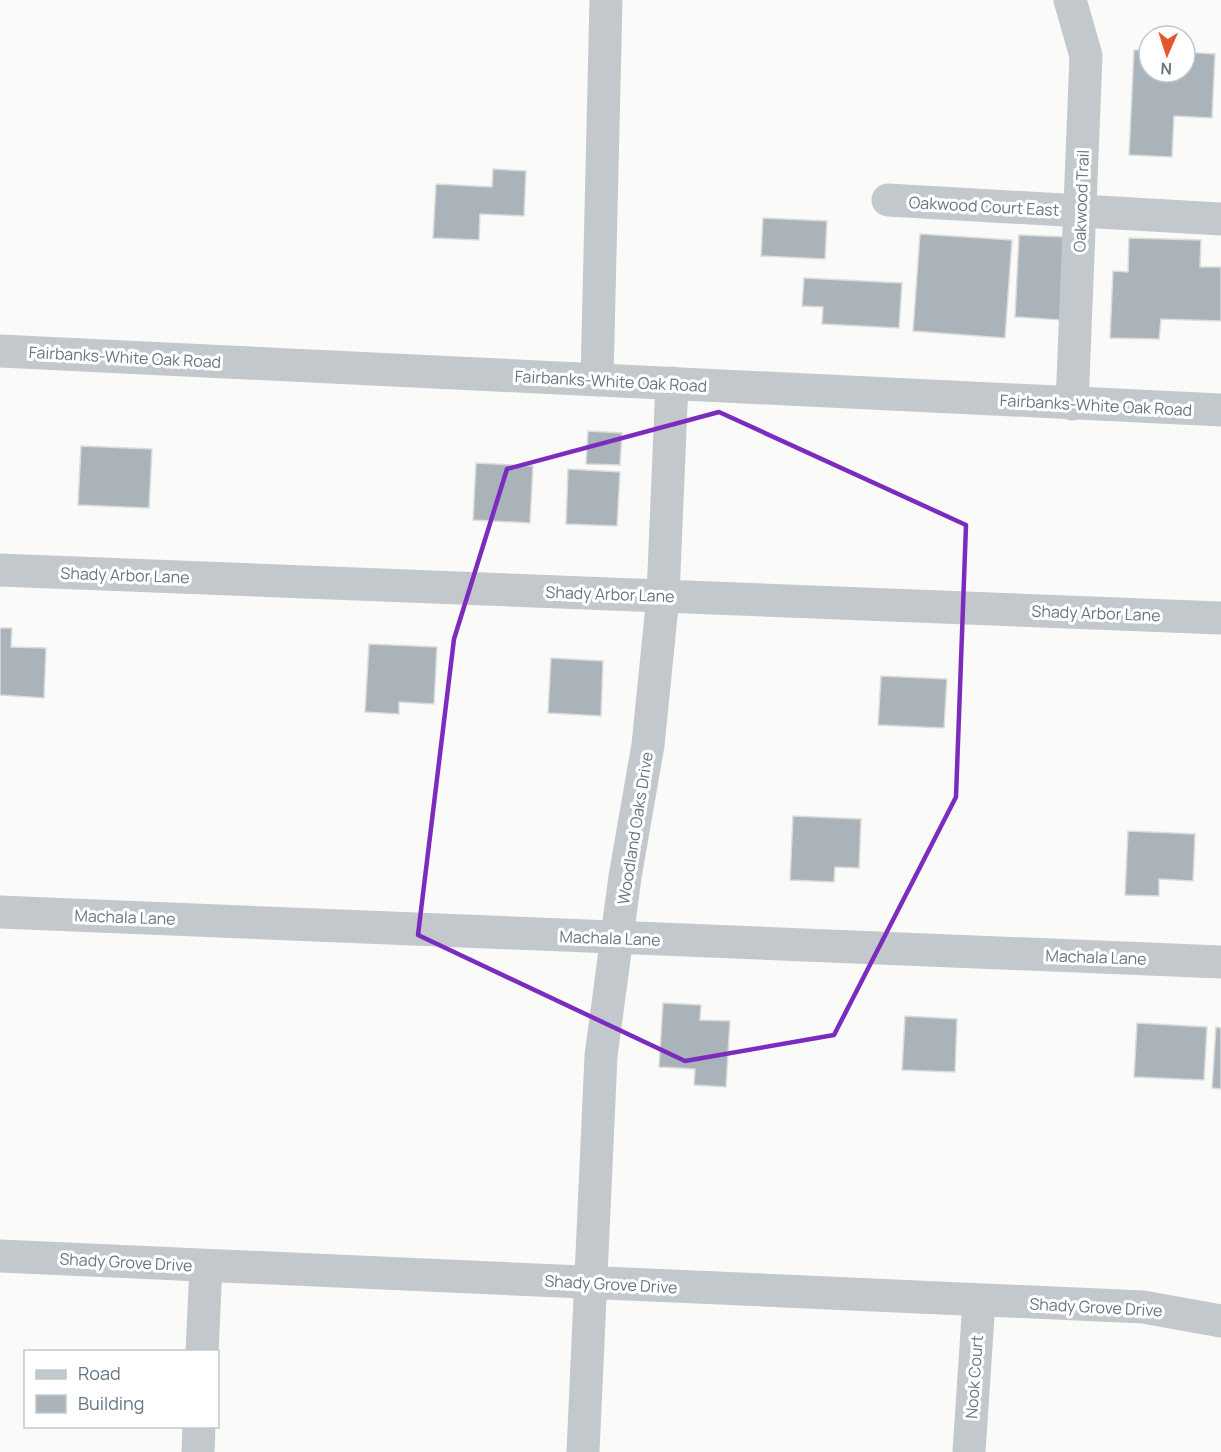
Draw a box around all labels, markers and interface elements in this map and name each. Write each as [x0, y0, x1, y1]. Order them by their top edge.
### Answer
north arrow [1137, 24, 1197, 84]
text: N [1160, 58, 1173, 80]
street label: Oakwood Trail [1068, 149, 1094, 253]
street label: Oakwood Court East [908, 191, 1060, 221]
street label: Fairbanks-White Oak Road [28, 341, 222, 373]
street label: Fairbanks-White Oak Road [514, 365, 708, 397]
street label: Fairbanks-White Oak Road [999, 389, 1193, 421]
street label: Shady Arbor Lane [60, 562, 190, 588]
street label: Shady Arbor Lane [545, 581, 675, 607]
street label: Shady Arbor Lane [1031, 600, 1161, 626]
street label: Woodland Oaks Drive [612, 750, 658, 906]
street label: Machala Lane [74, 904, 176, 930]
street label: Machala Lane [559, 925, 661, 951]
street label: Machala Lane [1045, 944, 1147, 970]
street label: Shady Grove Drive [59, 1248, 193, 1276]
street label: Shady Grove Drive [544, 1270, 678, 1298]
street label: Shady Grove Drive [1029, 1293, 1163, 1321]
street label: Nook Court [960, 1335, 988, 1419]
legend [24, 1350, 219, 1428]
text: Road [78, 1361, 121, 1385]
text: Building [78, 1391, 144, 1415]

